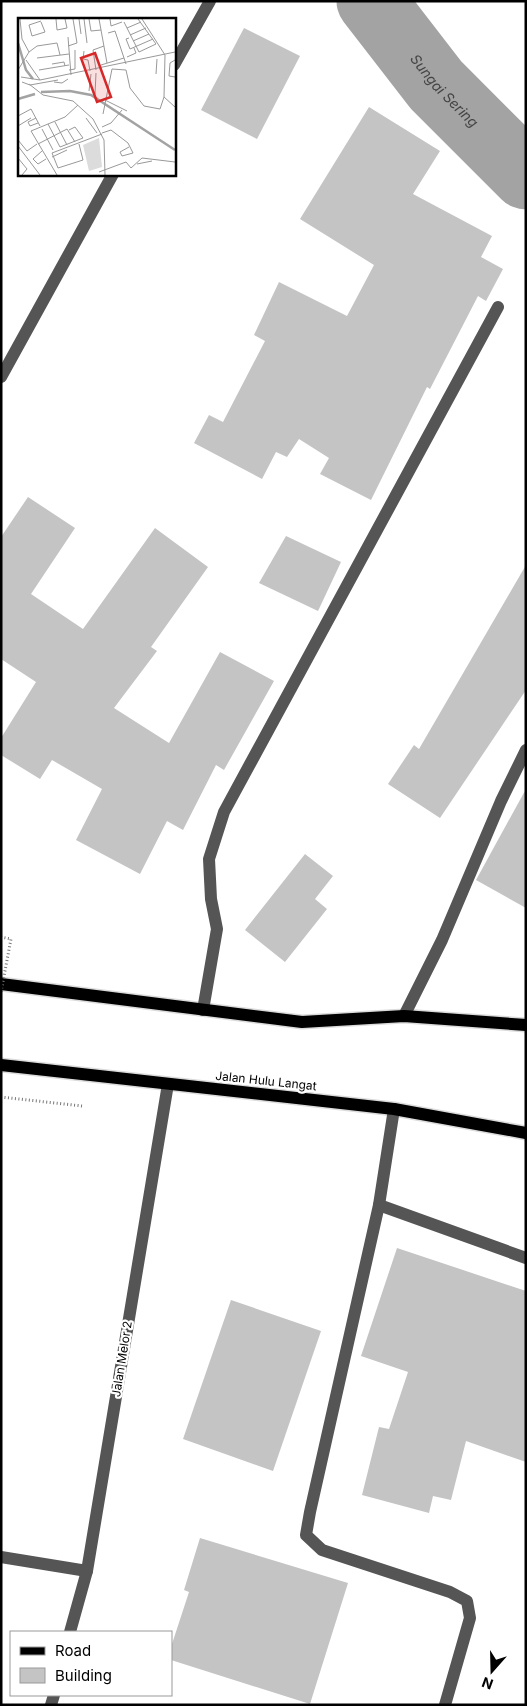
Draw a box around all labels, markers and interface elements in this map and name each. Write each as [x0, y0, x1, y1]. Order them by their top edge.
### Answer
inset map [18, 18, 175, 175]
water label: Sungai Sering [407, 51, 482, 131]
street label: Jalan Hulu Langat [215, 1068, 317, 1093]
street label: Jalan Melor 2 [108, 1320, 135, 1398]
legend [10, 1631, 172, 1696]
text: Road [55, 1641, 91, 1660]
north arrow [467, 1646, 517, 1696]
text: Building [55, 1666, 112, 1685]
text: N [479, 1674, 495, 1693]

